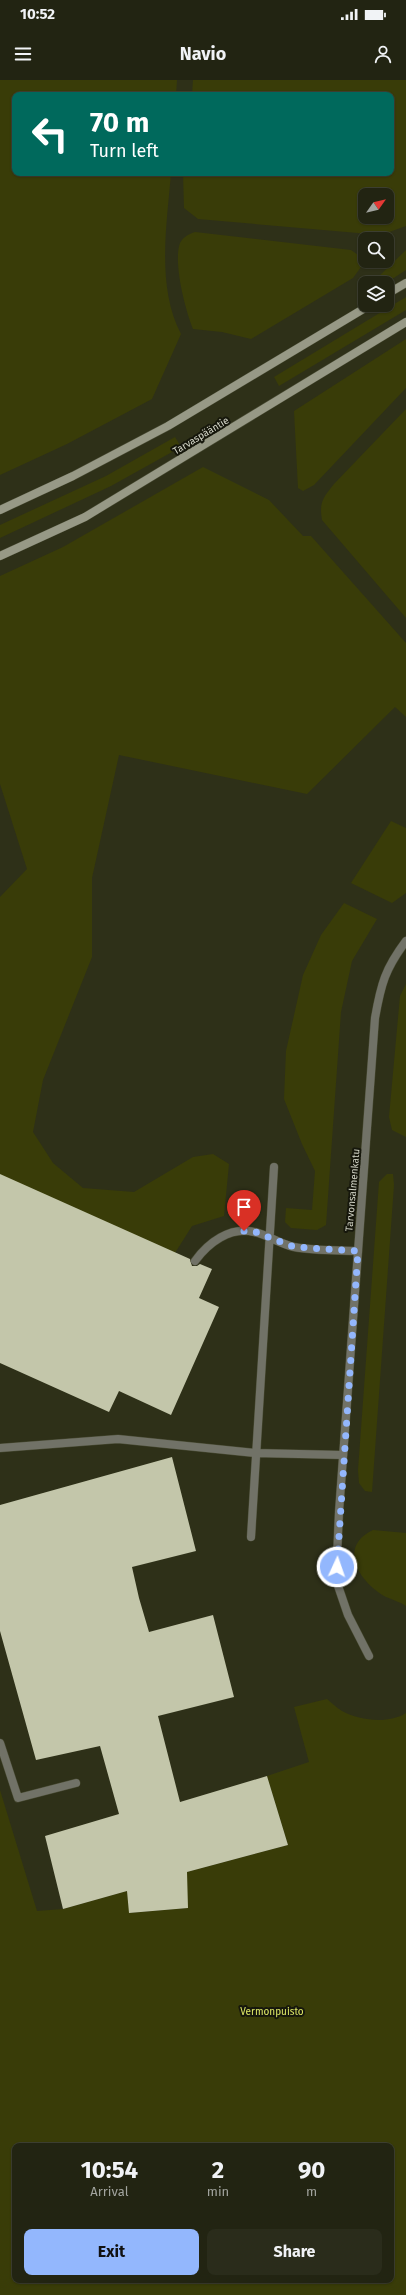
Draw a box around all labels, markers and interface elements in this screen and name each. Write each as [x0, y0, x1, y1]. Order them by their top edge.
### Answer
text: 10:52 [20, 5, 55, 23]
icon: menu [12, 43, 34, 65]
text: Navio [180, 43, 226, 65]
icon: person [372, 43, 394, 65]
text: 70 m [90, 106, 149, 139]
icon: left [24, 108, 76, 160]
text: Turn left [90, 140, 159, 162]
north arrow [358, 188, 394, 224]
map controls [358, 188, 394, 312]
button: search [358, 232, 394, 268]
button: layers [358, 276, 394, 312]
street label: Tarvaspääntie [171, 415, 231, 457]
street label: Tarvonsalmenkatu [343, 1148, 363, 1232]
pin [227, 1190, 261, 1231]
icon: arrive [233, 1196, 255, 1218]
position arrow [316, 1546, 358, 1588]
park label: Vermonpuisto [240, 2006, 304, 2018]
text: 10:54 [81, 2156, 138, 2184]
text: 2 [212, 2156, 224, 2184]
text: 90 [298, 2156, 325, 2184]
text: Arrival [90, 2184, 128, 2199]
text: min [207, 2184, 229, 2199]
text: m [306, 2184, 317, 2199]
button: Exit [24, 2229, 199, 2275]
button: Share [207, 2229, 382, 2275]

